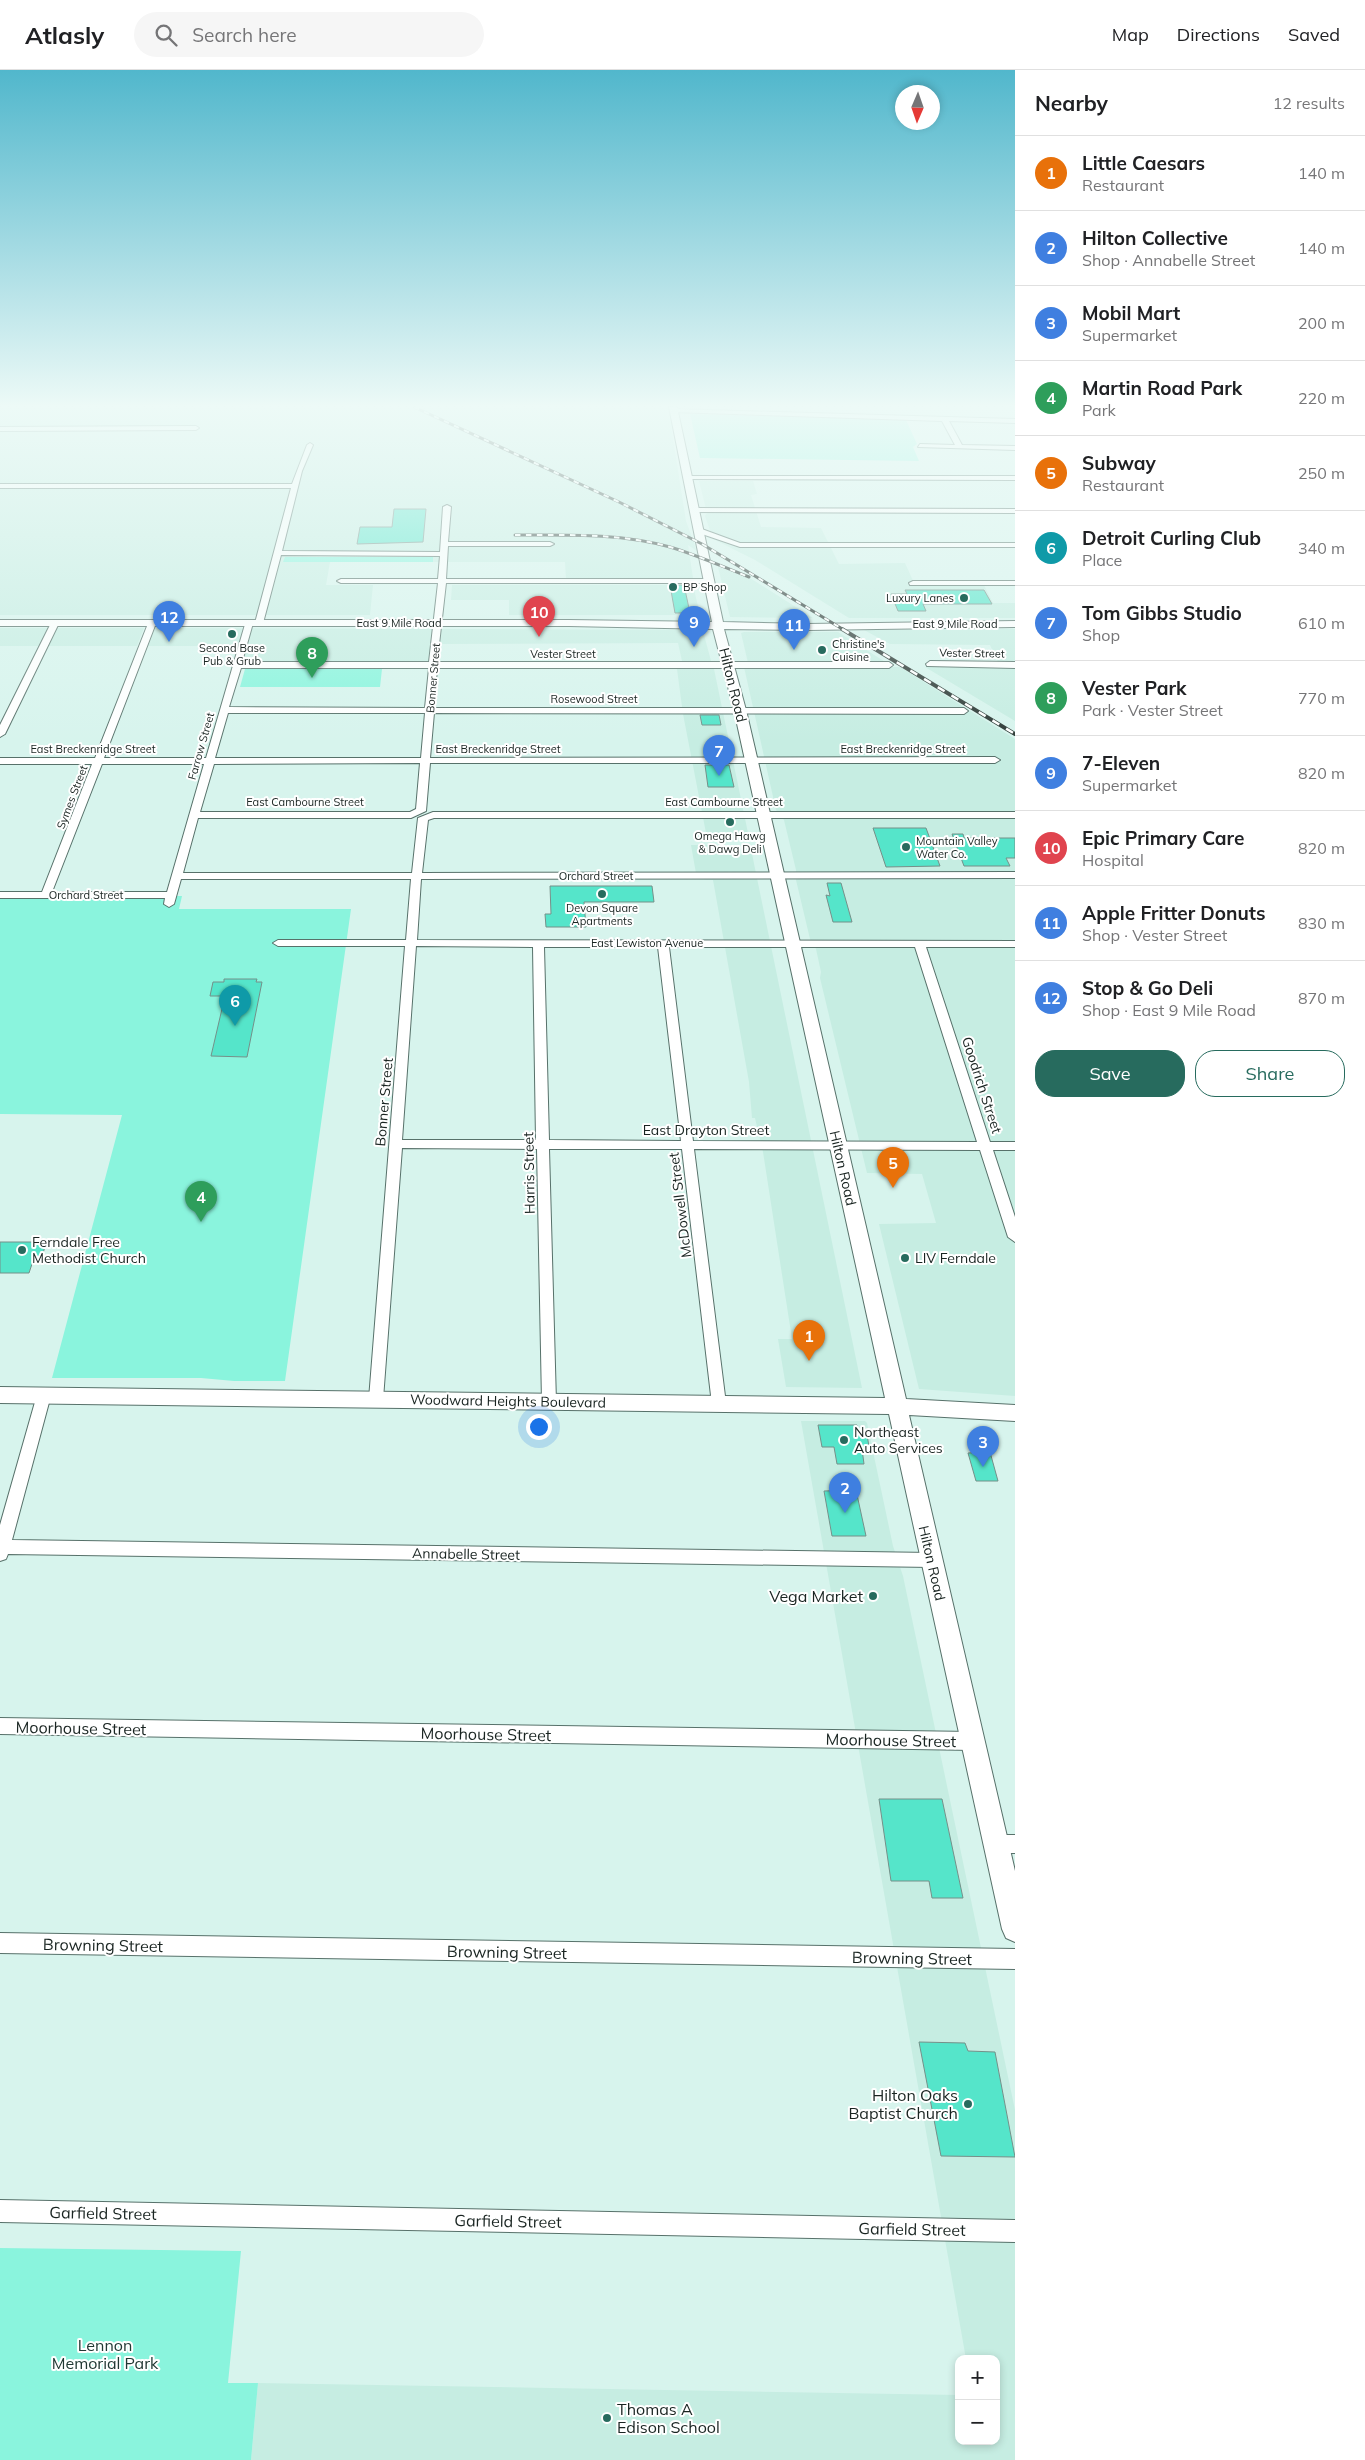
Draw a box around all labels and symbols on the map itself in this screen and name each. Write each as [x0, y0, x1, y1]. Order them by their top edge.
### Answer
north arrow [895, 85, 940, 130]
place label: BP Shop [683, 580, 727, 594]
marker: BP Shop [667, 581, 679, 593]
place label: Luxury Lanes [886, 591, 954, 605]
marker: Luxury Lanes [958, 592, 970, 604]
pin: 10 [523, 596, 555, 637]
pin: 12 [153, 601, 185, 642]
pin: 9 [678, 606, 710, 647]
pin: 11 [778, 609, 810, 650]
street label: East 9 Mile Road [356, 616, 442, 630]
street label: East 9 Mile Road [912, 617, 998, 631]
marker: Second Base Pub & Grub [226, 628, 238, 640]
pin: 8 [296, 637, 328, 678]
place label: Christine's Cuisine [832, 637, 885, 664]
place label: Second Base Pub & Grub [199, 641, 265, 668]
street label: Bonner Street [423, 642, 443, 713]
marker: Christine's Cuisine [816, 644, 828, 656]
street label: Vester Street [939, 645, 1005, 661]
street label: Hilton Road [715, 646, 751, 724]
street label: Vester Street [530, 647, 596, 661]
street label: Rosewood Street [550, 692, 638, 706]
street label: Farrow Street [185, 711, 217, 781]
pin: 7 [703, 735, 735, 776]
street label: East Breckenridge Street [30, 742, 156, 756]
street label: East Breckenridge Street [435, 742, 561, 756]
street label: East Breckenridge Street [840, 742, 966, 756]
street label: Symes Street [53, 763, 91, 831]
street label: East Cambourne Street [246, 795, 364, 809]
street label: East Cambourne Street [665, 795, 783, 809]
marker: Omega Hawg & Dawg Deli [724, 816, 736, 828]
place label: Omega Hawg & Dawg Deli [694, 829, 766, 856]
place label: Mountain Valley Water Co. [916, 834, 998, 861]
marker: Mountain Valley Water Co. [900, 841, 912, 853]
street label: Orchard Street [559, 869, 634, 883]
street label: Orchard Street [49, 888, 124, 902]
marker: Devon Square Apartments [596, 888, 608, 900]
place label: Devon Square Apartments [566, 901, 638, 928]
street label: East Lewiston Avenue [591, 936, 703, 950]
pin: 6 [219, 985, 251, 1026]
street label: Goodrich Street [958, 1034, 1006, 1136]
street label: Bonner Street [371, 1057, 397, 1147]
street label: East Drayton Street [643, 1121, 769, 1139]
street label: Hilton Road [826, 1129, 860, 1207]
street label: Harris Street [519, 1132, 539, 1214]
pin: 5 [877, 1147, 909, 1188]
street label: McDowell Street [665, 1151, 695, 1259]
pin: 4 [185, 1181, 217, 1222]
place label: Ferndale Free Methodist Church [32, 1233, 146, 1267]
marker: Ferndale Free Methodist Church [16, 1244, 28, 1256]
place label: LIV Ferndale [915, 1249, 996, 1267]
marker: LIV Ferndale [899, 1252, 911, 1264]
pin: 1 [793, 1320, 825, 1361]
street label: Woodward Heights Boulevard [410, 1390, 606, 1412]
your location [526, 1414, 552, 1440]
place label: Northeast Auto Services [854, 1423, 943, 1457]
pin: 3 [967, 1426, 999, 1467]
marker: Northeast Auto Services [838, 1434, 850, 1446]
pin: 2 [829, 1472, 861, 1513]
street label: Hilton Road [915, 1524, 949, 1602]
street label: Annabelle Street [412, 1544, 520, 1564]
place label: Vega Market [769, 1586, 863, 1606]
marker: Vega Market [867, 1590, 879, 1602]
street label: Moorhouse Street [16, 1717, 147, 1739]
street label: Moorhouse Street [421, 1723, 552, 1745]
street label: Moorhouse Street [826, 1729, 957, 1751]
street label: Browning Street [43, 1934, 164, 1956]
street label: Browning Street [447, 1941, 568, 1963]
street label: Browning Street [852, 1947, 973, 1969]
place label: Hilton Oaks Baptist Church [848, 2085, 958, 2123]
marker: Hilton Oaks Baptist Church [962, 2098, 974, 2110]
street label: Garfield Street [49, 2202, 157, 2224]
street label: Garfield Street [454, 2210, 562, 2232]
street label: Garfield Street [858, 2218, 966, 2240]
park label: Lennon Memorial Park [52, 2335, 159, 2373]
place label: Thomas A Edison School [617, 2399, 720, 2437]
marker: Thomas A Edison School [601, 2412, 613, 2424]

